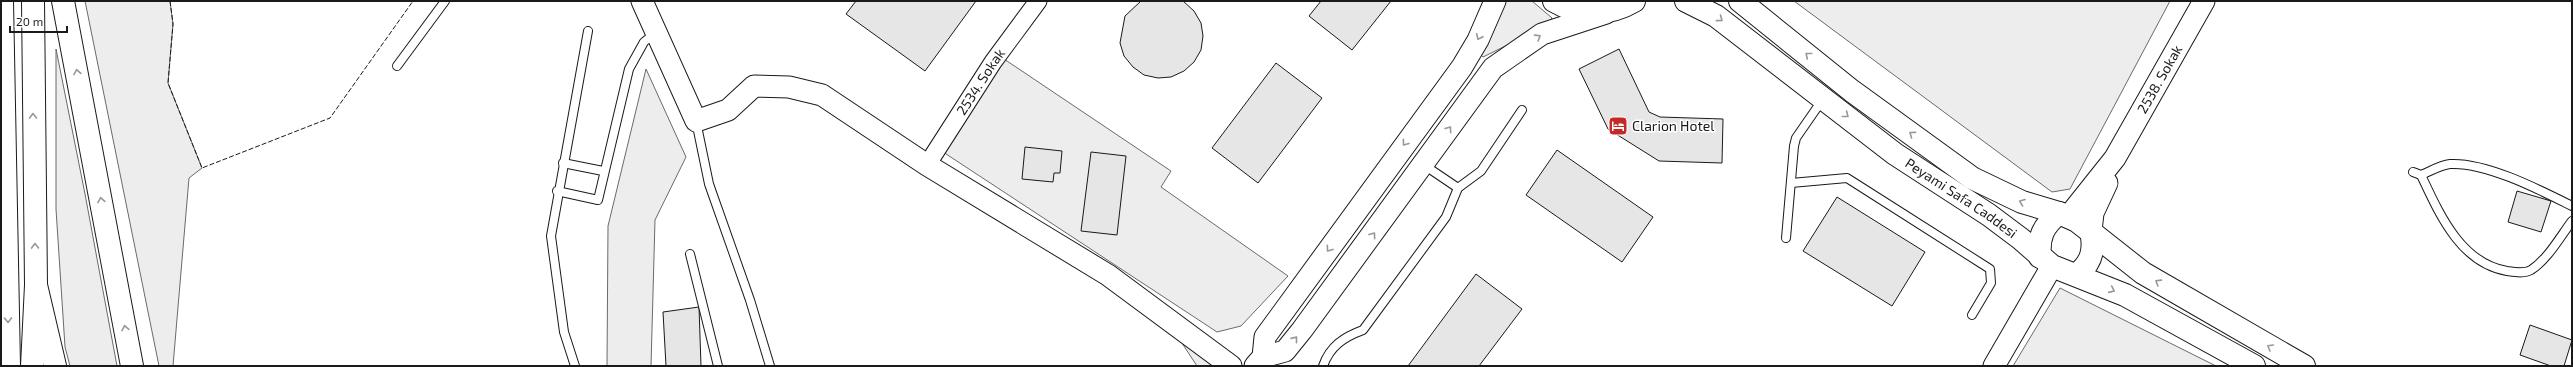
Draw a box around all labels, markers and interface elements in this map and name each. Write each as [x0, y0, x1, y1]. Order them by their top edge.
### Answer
scale bar [10, 8, 67, 34]
text: 20 m [16, 14, 43, 28]
one-way arrow [1716, 14, 1723, 21]
one-way arrow [1476, 33, 1484, 40]
one-way arrow [1534, 34, 1541, 42]
street label: 2538. Sokak [2133, 42, 2185, 116]
street label: 2534. Sokak [952, 45, 1008, 118]
one-way arrow [1805, 53, 1813, 60]
one-way arrow [73, 69, 82, 75]
one-way arrow [1841, 111, 1848, 118]
one-way arrow [29, 113, 37, 119]
hotel icon: Clarion Hotel [1607, 115, 1629, 137]
place label: Clarion Hotel [1632, 117, 1715, 134]
one-way arrow [1444, 126, 1451, 133]
one-way arrow [1909, 132, 1916, 139]
one-way arrow [1403, 139, 1410, 146]
street label: Peyami Safa Caddesi [1902, 154, 2021, 241]
one-way arrow [97, 197, 105, 203]
one-way arrow [2018, 198, 2025, 206]
one-way arrow [1368, 232, 1375, 239]
one-way arrow [31, 243, 39, 249]
one-way arrow [1327, 244, 1334, 251]
one-way arrow [2155, 279, 2162, 287]
one-way arrow [2108, 285, 2116, 293]
one-way arrow [4, 317, 12, 323]
one-way arrow [121, 325, 129, 331]
one-way arrow [1290, 336, 1297, 343]
one-way arrow [2267, 345, 2274, 352]

